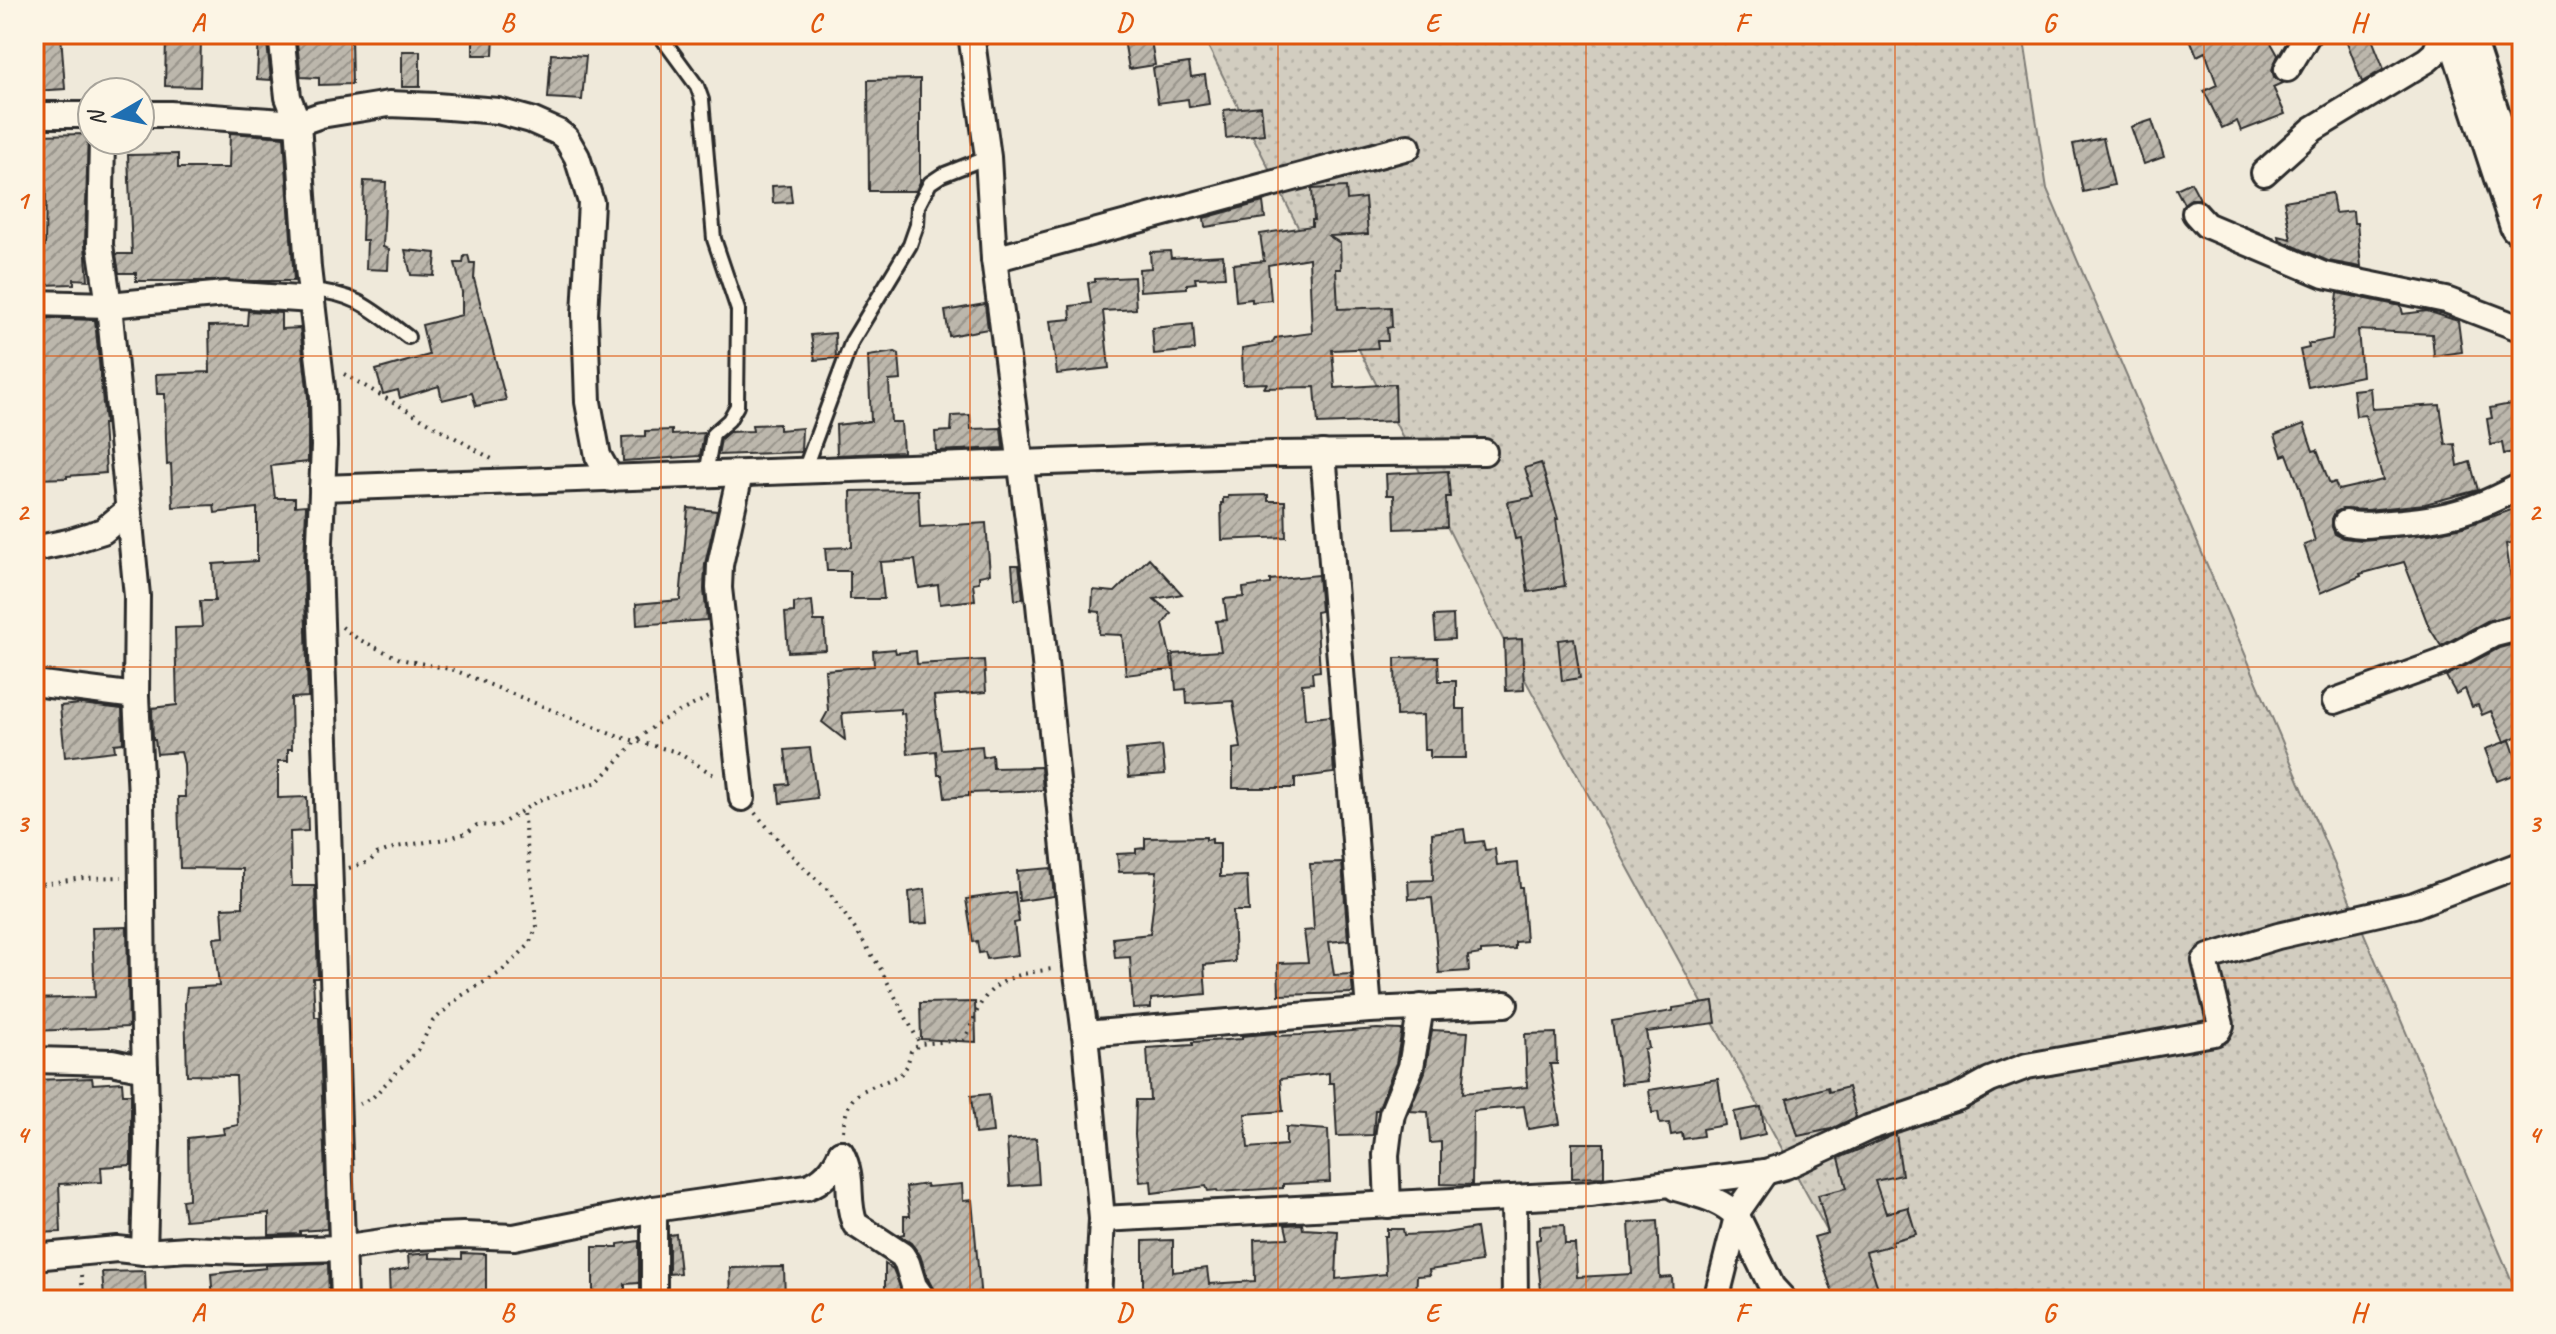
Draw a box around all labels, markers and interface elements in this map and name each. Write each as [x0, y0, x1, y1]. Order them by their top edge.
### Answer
text: A [191, 6, 206, 39]
text: B [500, 6, 516, 39]
text: C [809, 6, 825, 39]
text: D [1116, 6, 1134, 39]
text: E [1425, 6, 1443, 39]
text: F [1735, 6, 1753, 39]
text: G [2043, 6, 2059, 39]
text: H [2351, 6, 2371, 39]
north arrow [76, 76, 156, 156]
text: N [82, 107, 112, 128]
text: 1 [16, 184, 31, 217]
text: 1 [2528, 184, 2543, 217]
text: 2 [16, 495, 30, 528]
text: 2 [2528, 495, 2542, 528]
text: 3 [16, 807, 30, 840]
text: 3 [2528, 807, 2542, 840]
text: 4 [16, 1118, 31, 1151]
text: 4 [2528, 1118, 2543, 1151]
text: A [191, 1296, 206, 1329]
text: B [500, 1296, 516, 1329]
text: C [809, 1296, 825, 1329]
text: D [1116, 1296, 1134, 1329]
text: E [1425, 1296, 1443, 1329]
text: F [1735, 1296, 1753, 1329]
text: G [2043, 1296, 2059, 1329]
text: H [2351, 1296, 2371, 1329]

